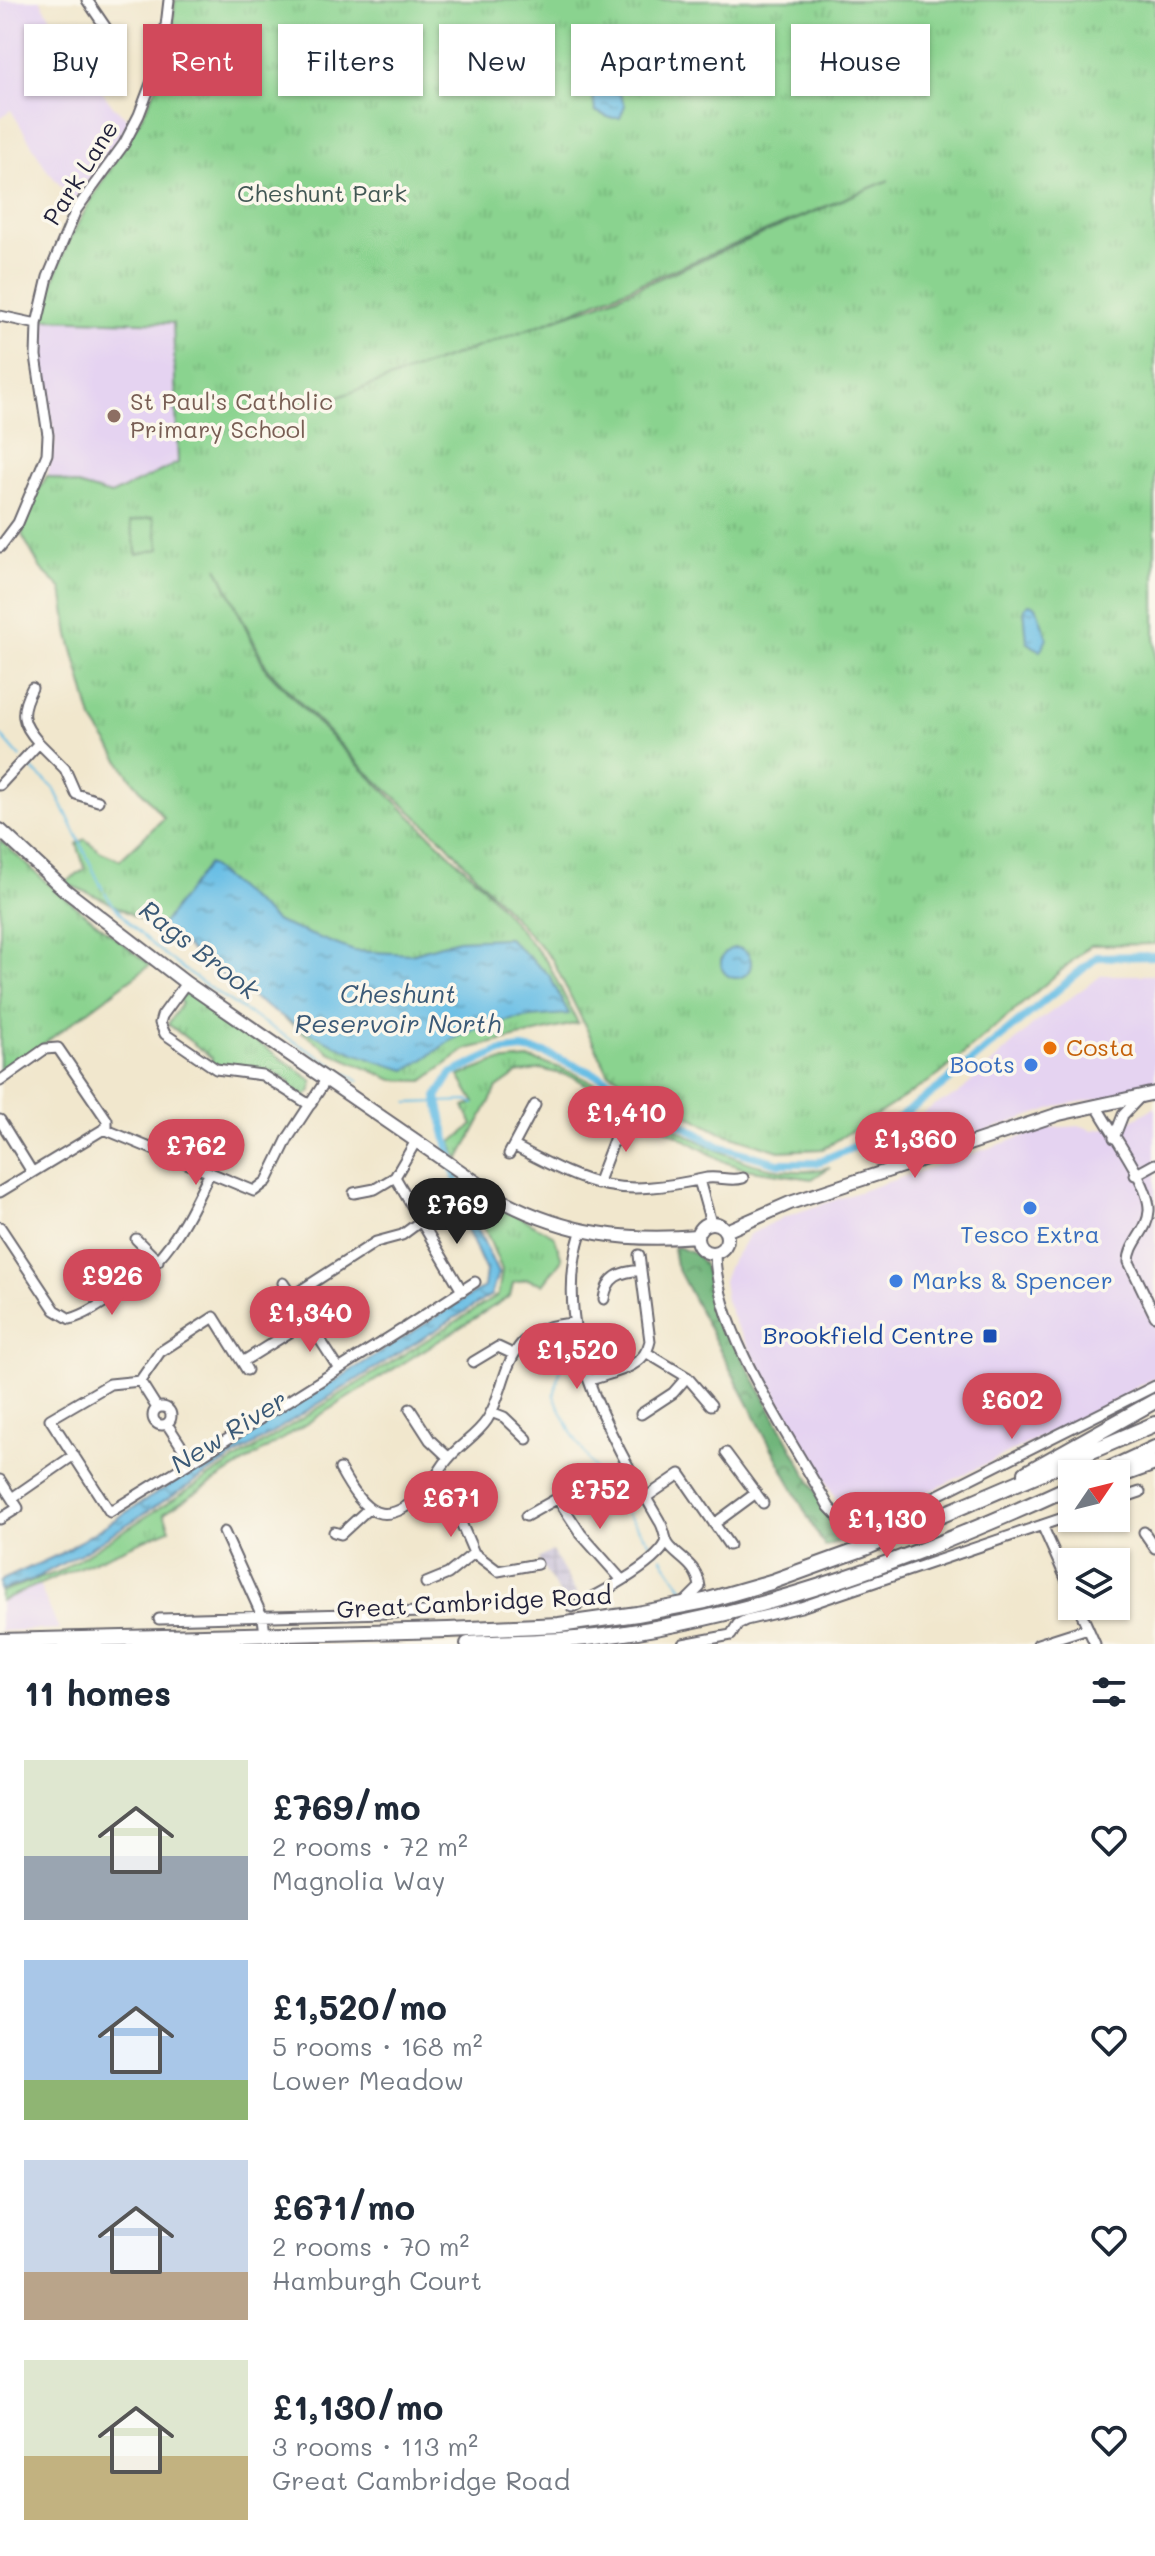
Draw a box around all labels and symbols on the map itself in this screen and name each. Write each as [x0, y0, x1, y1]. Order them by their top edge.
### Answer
street label: Park Lane [35, 114, 124, 230]
park label: Cheshunt Park [237, 177, 407, 208]
place label: St Paul's Catholic Primary School [130, 385, 333, 444]
marker: St Paul's Catholic Primary School [105, 407, 123, 425]
water label: Rags Brook [133, 892, 267, 1007]
water label: Cheshunt Reservoir North [295, 976, 501, 1040]
place label: Costa [1066, 1031, 1135, 1062]
marker: Costa [1041, 1039, 1059, 1057]
place label: Boots [949, 1048, 1015, 1079]
marker: Boots [1022, 1056, 1040, 1074]
pin: £1,410 [561, 1086, 691, 1154]
pin: £1,360 [850, 1112, 980, 1180]
pin: £762 [149, 1119, 243, 1187]
pin: £769 [410, 1178, 504, 1246]
marker: Tesco Extra [1021, 1199, 1039, 1217]
place label: Tesco Extra [960, 1218, 1100, 1249]
pin: £926 [65, 1249, 159, 1317]
place label: Marks & Spencer [912, 1264, 1113, 1295]
marker: Marks & Spencer [887, 1272, 905, 1290]
pin: £1,340 [245, 1286, 375, 1354]
place label: Brookfield Centre [763, 1319, 974, 1350]
pin: £1,520 [512, 1323, 642, 1391]
marker: Brookfield Centre [981, 1327, 999, 1345]
pin: £602 [965, 1373, 1059, 1441]
water label: New River [164, 1382, 293, 1480]
north arrow [1058, 1460, 1130, 1532]
pin: £752 [553, 1463, 647, 1531]
pin: £671 [404, 1471, 498, 1539]
pin: £1,130 [822, 1492, 952, 1560]
street label: Great Cambridge Road [336, 1579, 612, 1624]

